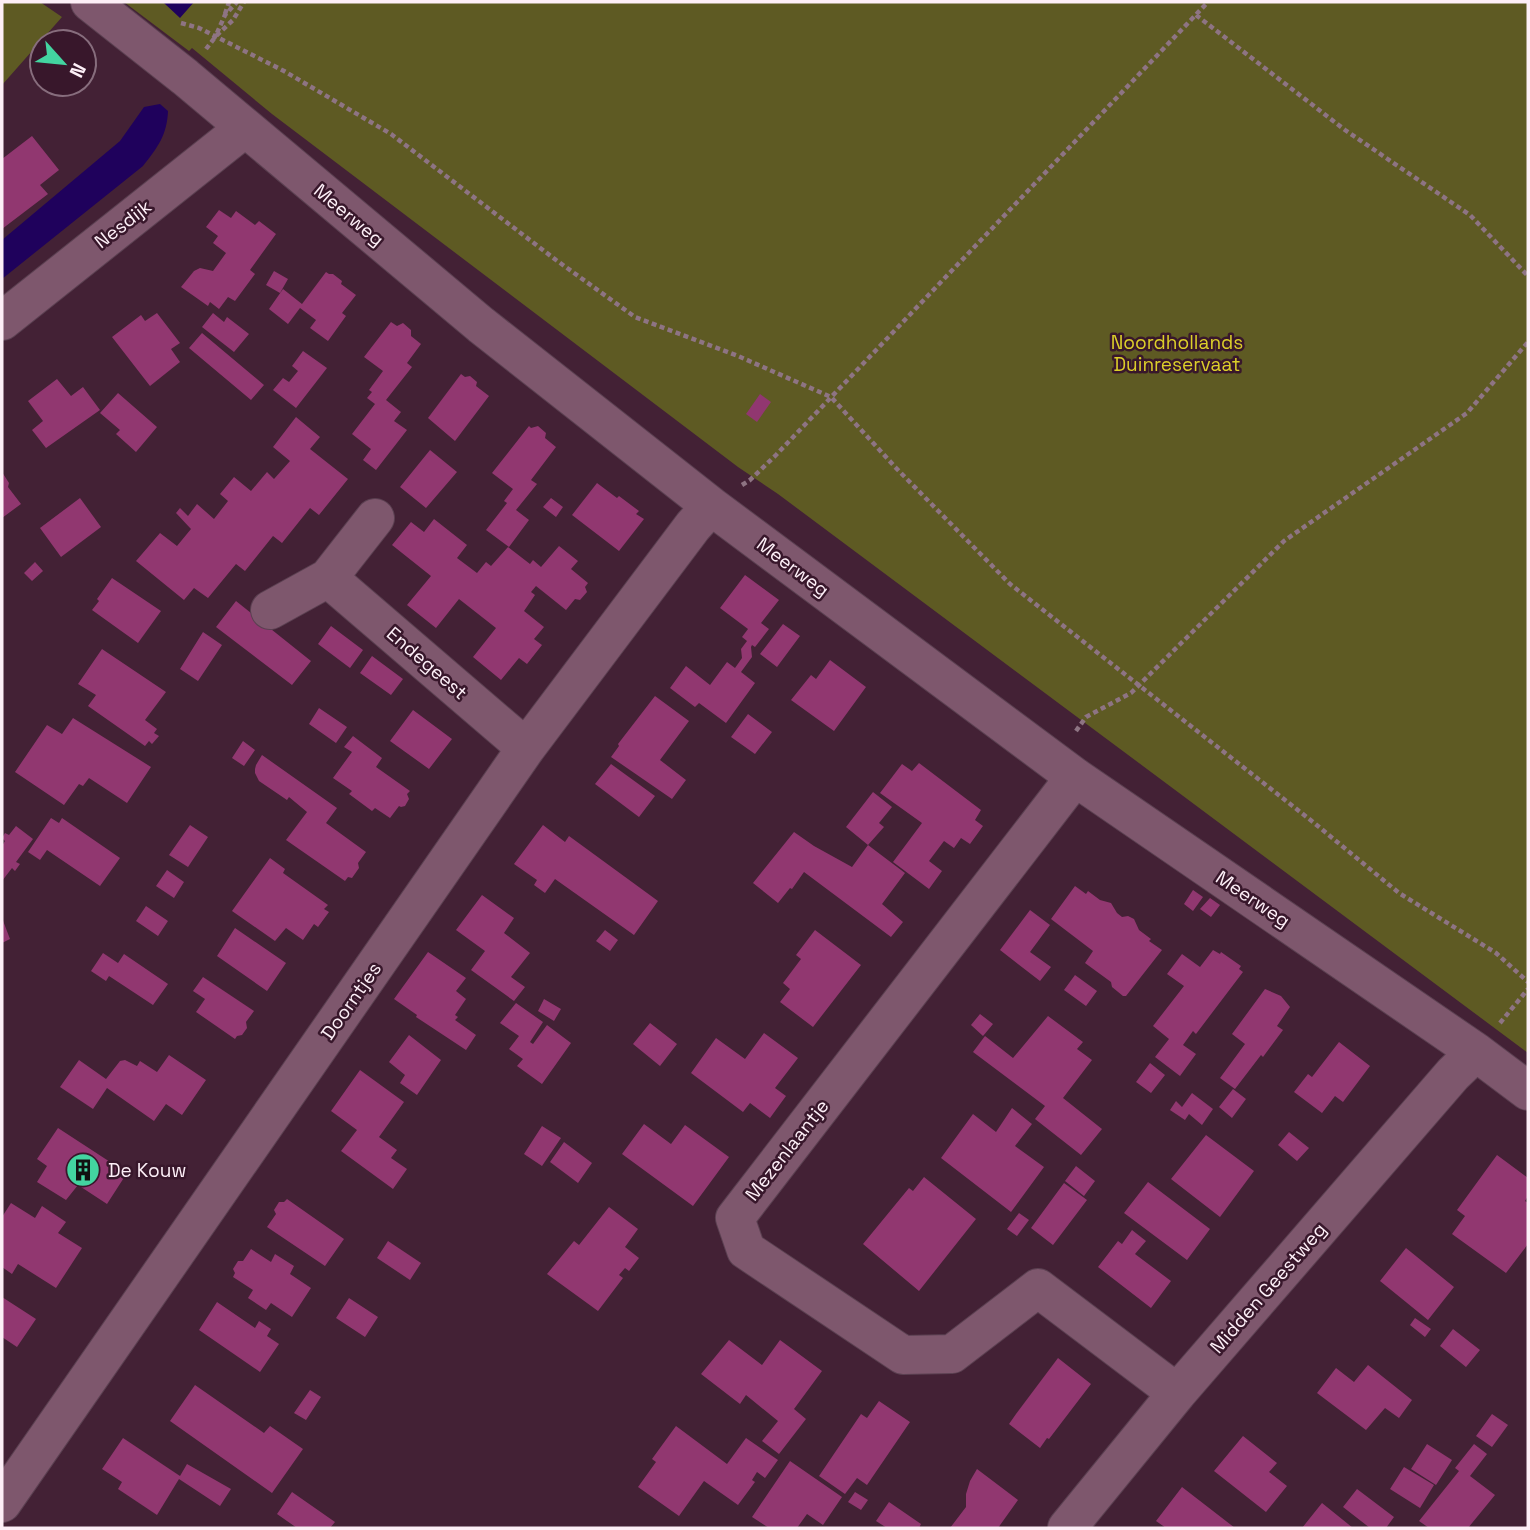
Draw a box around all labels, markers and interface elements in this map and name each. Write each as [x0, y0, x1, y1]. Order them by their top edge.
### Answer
north arrow [28, 28, 98, 98]
text: N [64, 59, 92, 82]
street label: Meerweg [309, 178, 389, 252]
street label: Nesdijk [89, 194, 157, 254]
park label: Noordhollands Duinreservaat [1111, 330, 1243, 377]
street label: Meerweg [752, 532, 834, 602]
street label: Endegeest [381, 621, 473, 705]
street label: Meerweg [1211, 865, 1295, 933]
street label: Doorntjes [315, 957, 387, 1045]
street label: Mezenlaantje [739, 1094, 835, 1206]
building icon: De Kouw [64, 1151, 102, 1189]
place label: De Kouw [108, 1158, 187, 1183]
street label: Midden Geestweg [1204, 1217, 1332, 1359]

